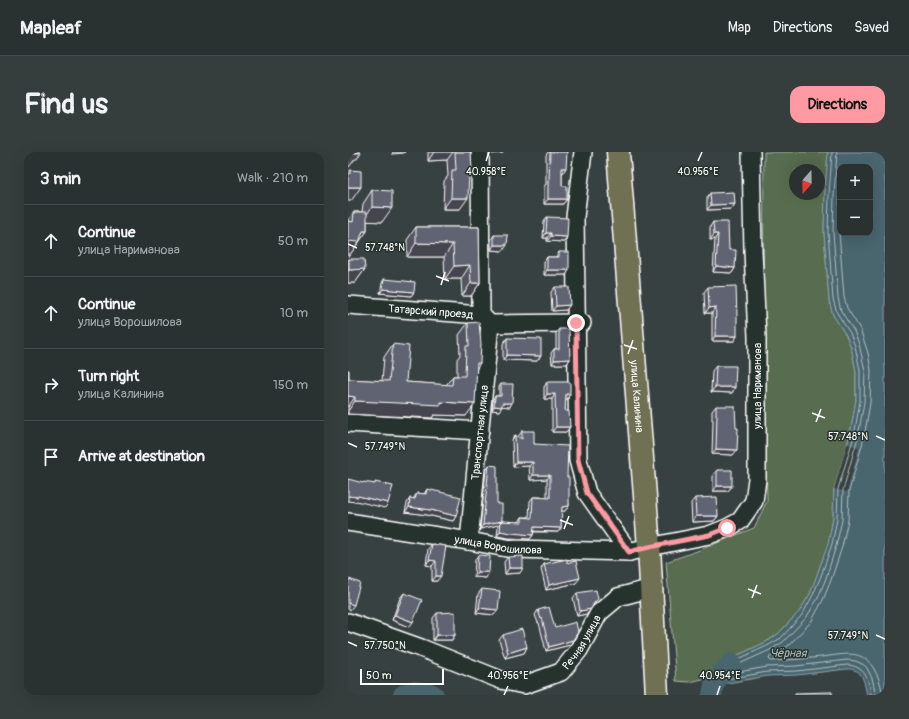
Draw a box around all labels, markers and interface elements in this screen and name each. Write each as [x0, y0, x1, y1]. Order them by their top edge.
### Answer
text: Mapleaf [20, 16, 82, 40]
text: Map [728, 19, 751, 36]
text: Directions [773, 19, 832, 36]
text: Saved [854, 19, 889, 36]
button: Directions [790, 86, 885, 123]
text: Find us [24, 87, 108, 122]
north arrow [789, 164, 825, 200]
map controls [837, 164, 873, 236]
button: + [837, 164, 873, 200]
text: 40.958°E [466, 166, 506, 178]
text: 40.956°E [678, 166, 718, 178]
text: 3 min [40, 168, 81, 189]
text: Walk · 210 m [237, 170, 308, 186]
button: − [837, 200, 873, 236]
text: Continue [78, 223, 136, 242]
icon: ahead [40, 230, 62, 252]
text: 50 m [278, 233, 308, 249]
text: улица Нариманова [78, 242, 180, 258]
text: 57.748°N [365, 242, 405, 254]
text: Continue [78, 295, 136, 314]
icon: ahead [40, 302, 62, 324]
street label: Татарский проезд [388, 302, 474, 321]
text: 10 m [280, 305, 308, 321]
text: улица Ворошилова [78, 314, 182, 330]
route end [567, 314, 585, 332]
street label: улица Нариманова [751, 343, 764, 430]
street label: улица Калинина [628, 358, 647, 433]
text: Turn right [78, 367, 139, 386]
icon: right [40, 374, 62, 396]
text: 150 m [273, 377, 308, 393]
street label: Транспортная улица [468, 384, 491, 481]
text: улица Калинина [78, 386, 164, 402]
text: 57.748°N [828, 431, 868, 443]
text: 57.749°N [365, 441, 405, 453]
icon: arrive [40, 446, 62, 468]
text: Arrive at destination [78, 447, 205, 466]
route start [718, 519, 736, 537]
street label: улица Ворошилова [453, 532, 542, 556]
street label: Речная улица [559, 612, 603, 672]
text: 57.749°N [828, 630, 868, 642]
text: 57.750°N [364, 640, 406, 652]
water label: Чёрная [770, 646, 808, 661]
scale bar [360, 667, 444, 686]
text: 50 m [366, 669, 392, 682]
text: 40.956°E [488, 670, 528, 682]
text: 40.954°E [700, 670, 740, 682]

